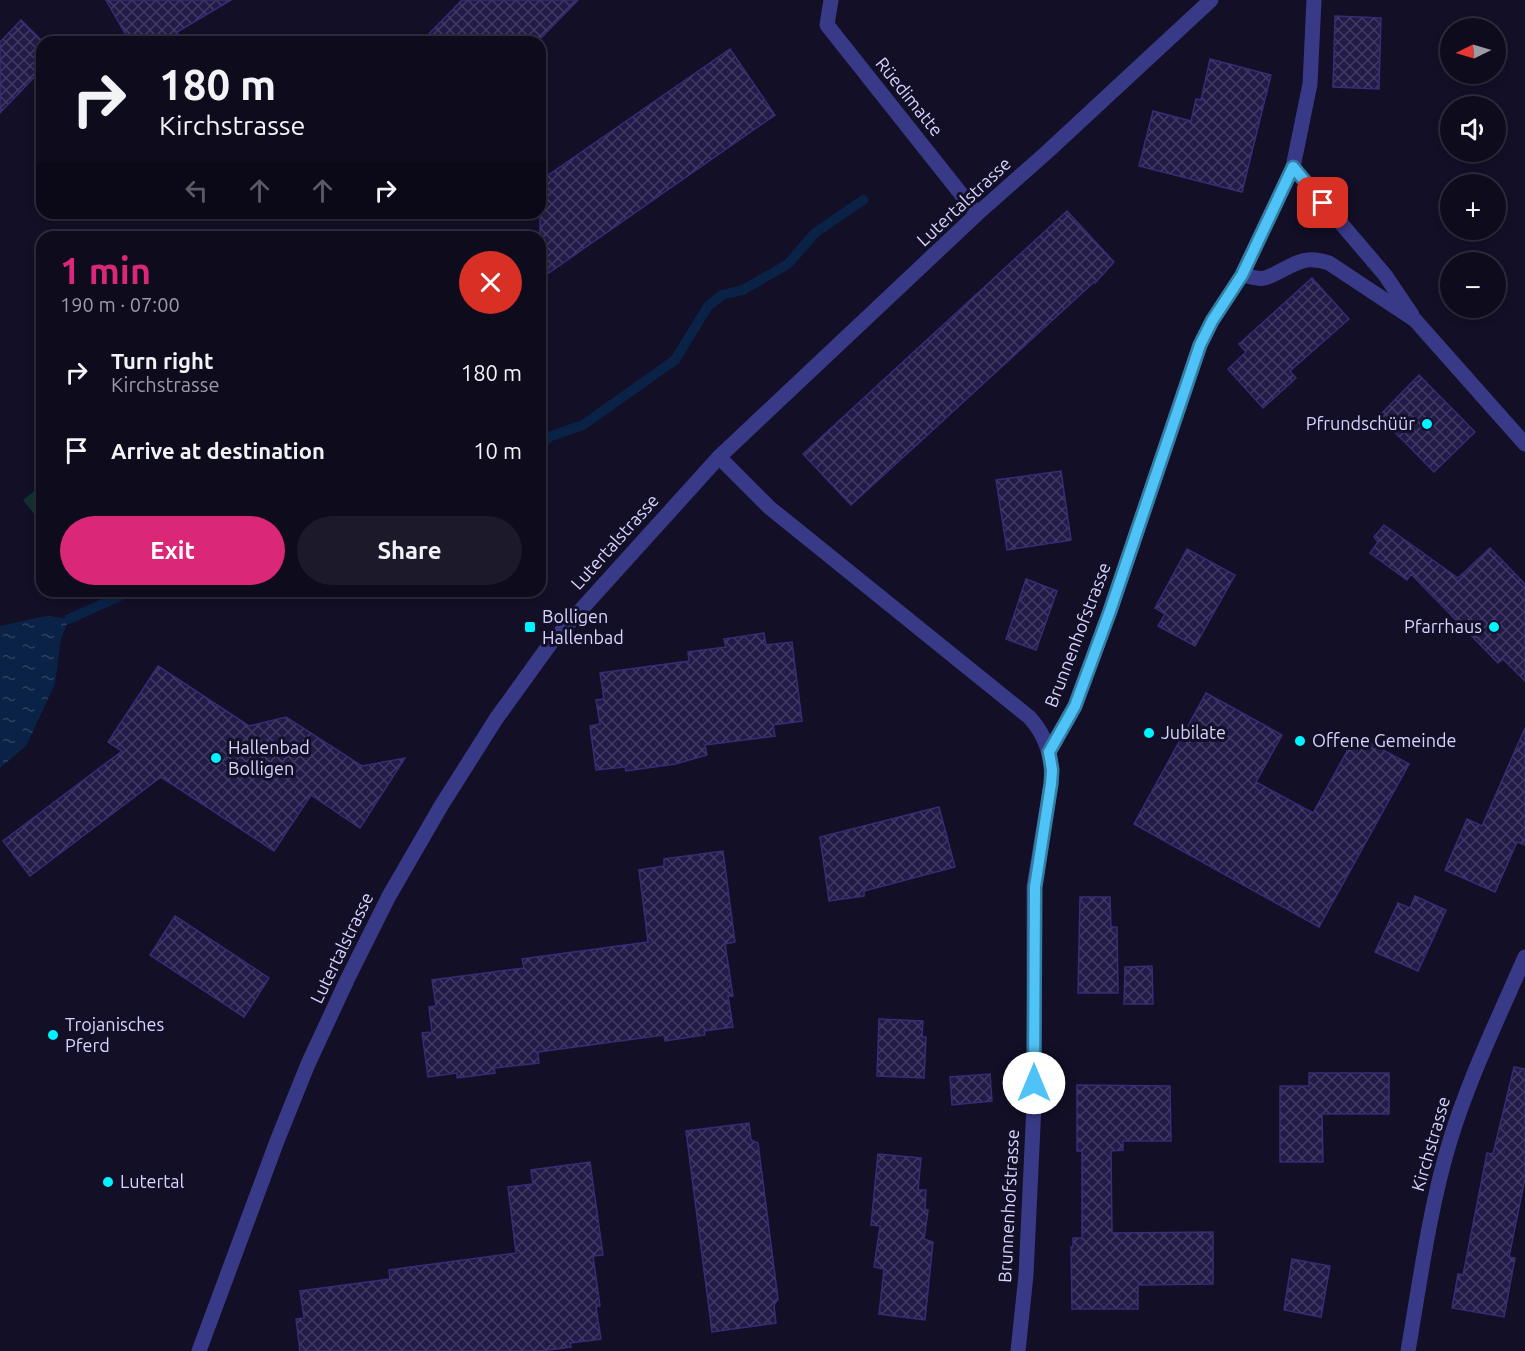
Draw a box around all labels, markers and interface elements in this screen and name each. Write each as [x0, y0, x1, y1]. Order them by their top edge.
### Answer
north arrow [1440, 18, 1506, 84]
map controls [1440, 18, 1506, 318]
street label: Rüedimatte [872, 53, 947, 140]
icon: right [60, 60, 138, 138]
text: 180 m [159, 61, 276, 108]
button: sound [1440, 96, 1506, 162]
text: Kirchstrasse [159, 110, 305, 140]
street label: Lutertalstrasse [912, 153, 1014, 250]
icon: left [180, 174, 213, 207]
icon: ahead [243, 174, 276, 207]
icon: ahead [306, 174, 339, 207]
icon: right [369, 174, 402, 207]
button: + [1440, 174, 1506, 240]
pin [1297, 177, 1348, 228]
icon: arrive [1306, 186, 1339, 219]
text: 1 min [60, 250, 151, 291]
button: close [459, 251, 522, 314]
button: − [1440, 252, 1506, 318]
text: 190 m · 07:00 [60, 293, 180, 316]
text: Turn right [111, 348, 213, 373]
icon: right [60, 356, 93, 389]
text: 180 m [461, 360, 522, 385]
text: Kirchstrasse [111, 373, 220, 396]
place label: Pfrundschüür [1306, 413, 1415, 433]
marker: Pfrundschüür [1420, 417, 1434, 431]
icon: arrive [60, 434, 93, 467]
text: Arrive at destination [111, 438, 325, 463]
text: 10 m [473, 438, 522, 463]
street label: Lutertalstrasse [566, 490, 662, 593]
button: Exit [60, 516, 285, 585]
button: Share [297, 516, 522, 585]
street label: Brunnenhofstrasse [1040, 559, 1114, 710]
place label: Bolligen Hallenbad [542, 606, 624, 647]
place label: Pfarrhaus [1404, 616, 1482, 636]
marker: Bolligen Hallenbad [523, 620, 537, 634]
marker: Pfarrhaus [1487, 620, 1501, 634]
place label: Jubilate [1161, 722, 1226, 742]
marker: Jubilate [1142, 726, 1156, 740]
place label: Offene Gemeinde [1312, 730, 1456, 750]
marker: Offene Gemeinde [1293, 734, 1307, 748]
place label: Hallenbad Bolligen [228, 737, 310, 778]
marker: Hallenbad Bolligen [209, 751, 223, 765]
street label: Lutertalstrasse [306, 889, 377, 1006]
place label: Trojanisches Pferd [65, 1014, 164, 1055]
marker: Trojanisches Pferd [46, 1028, 60, 1042]
position arrow [1002, 1051, 1066, 1115]
street label: Kirchstrasse [1407, 1094, 1453, 1193]
street label: Brunnenhofstrasse [994, 1129, 1022, 1283]
place label: Lutertal [120, 1171, 185, 1191]
marker: Lutertal [101, 1175, 115, 1189]

